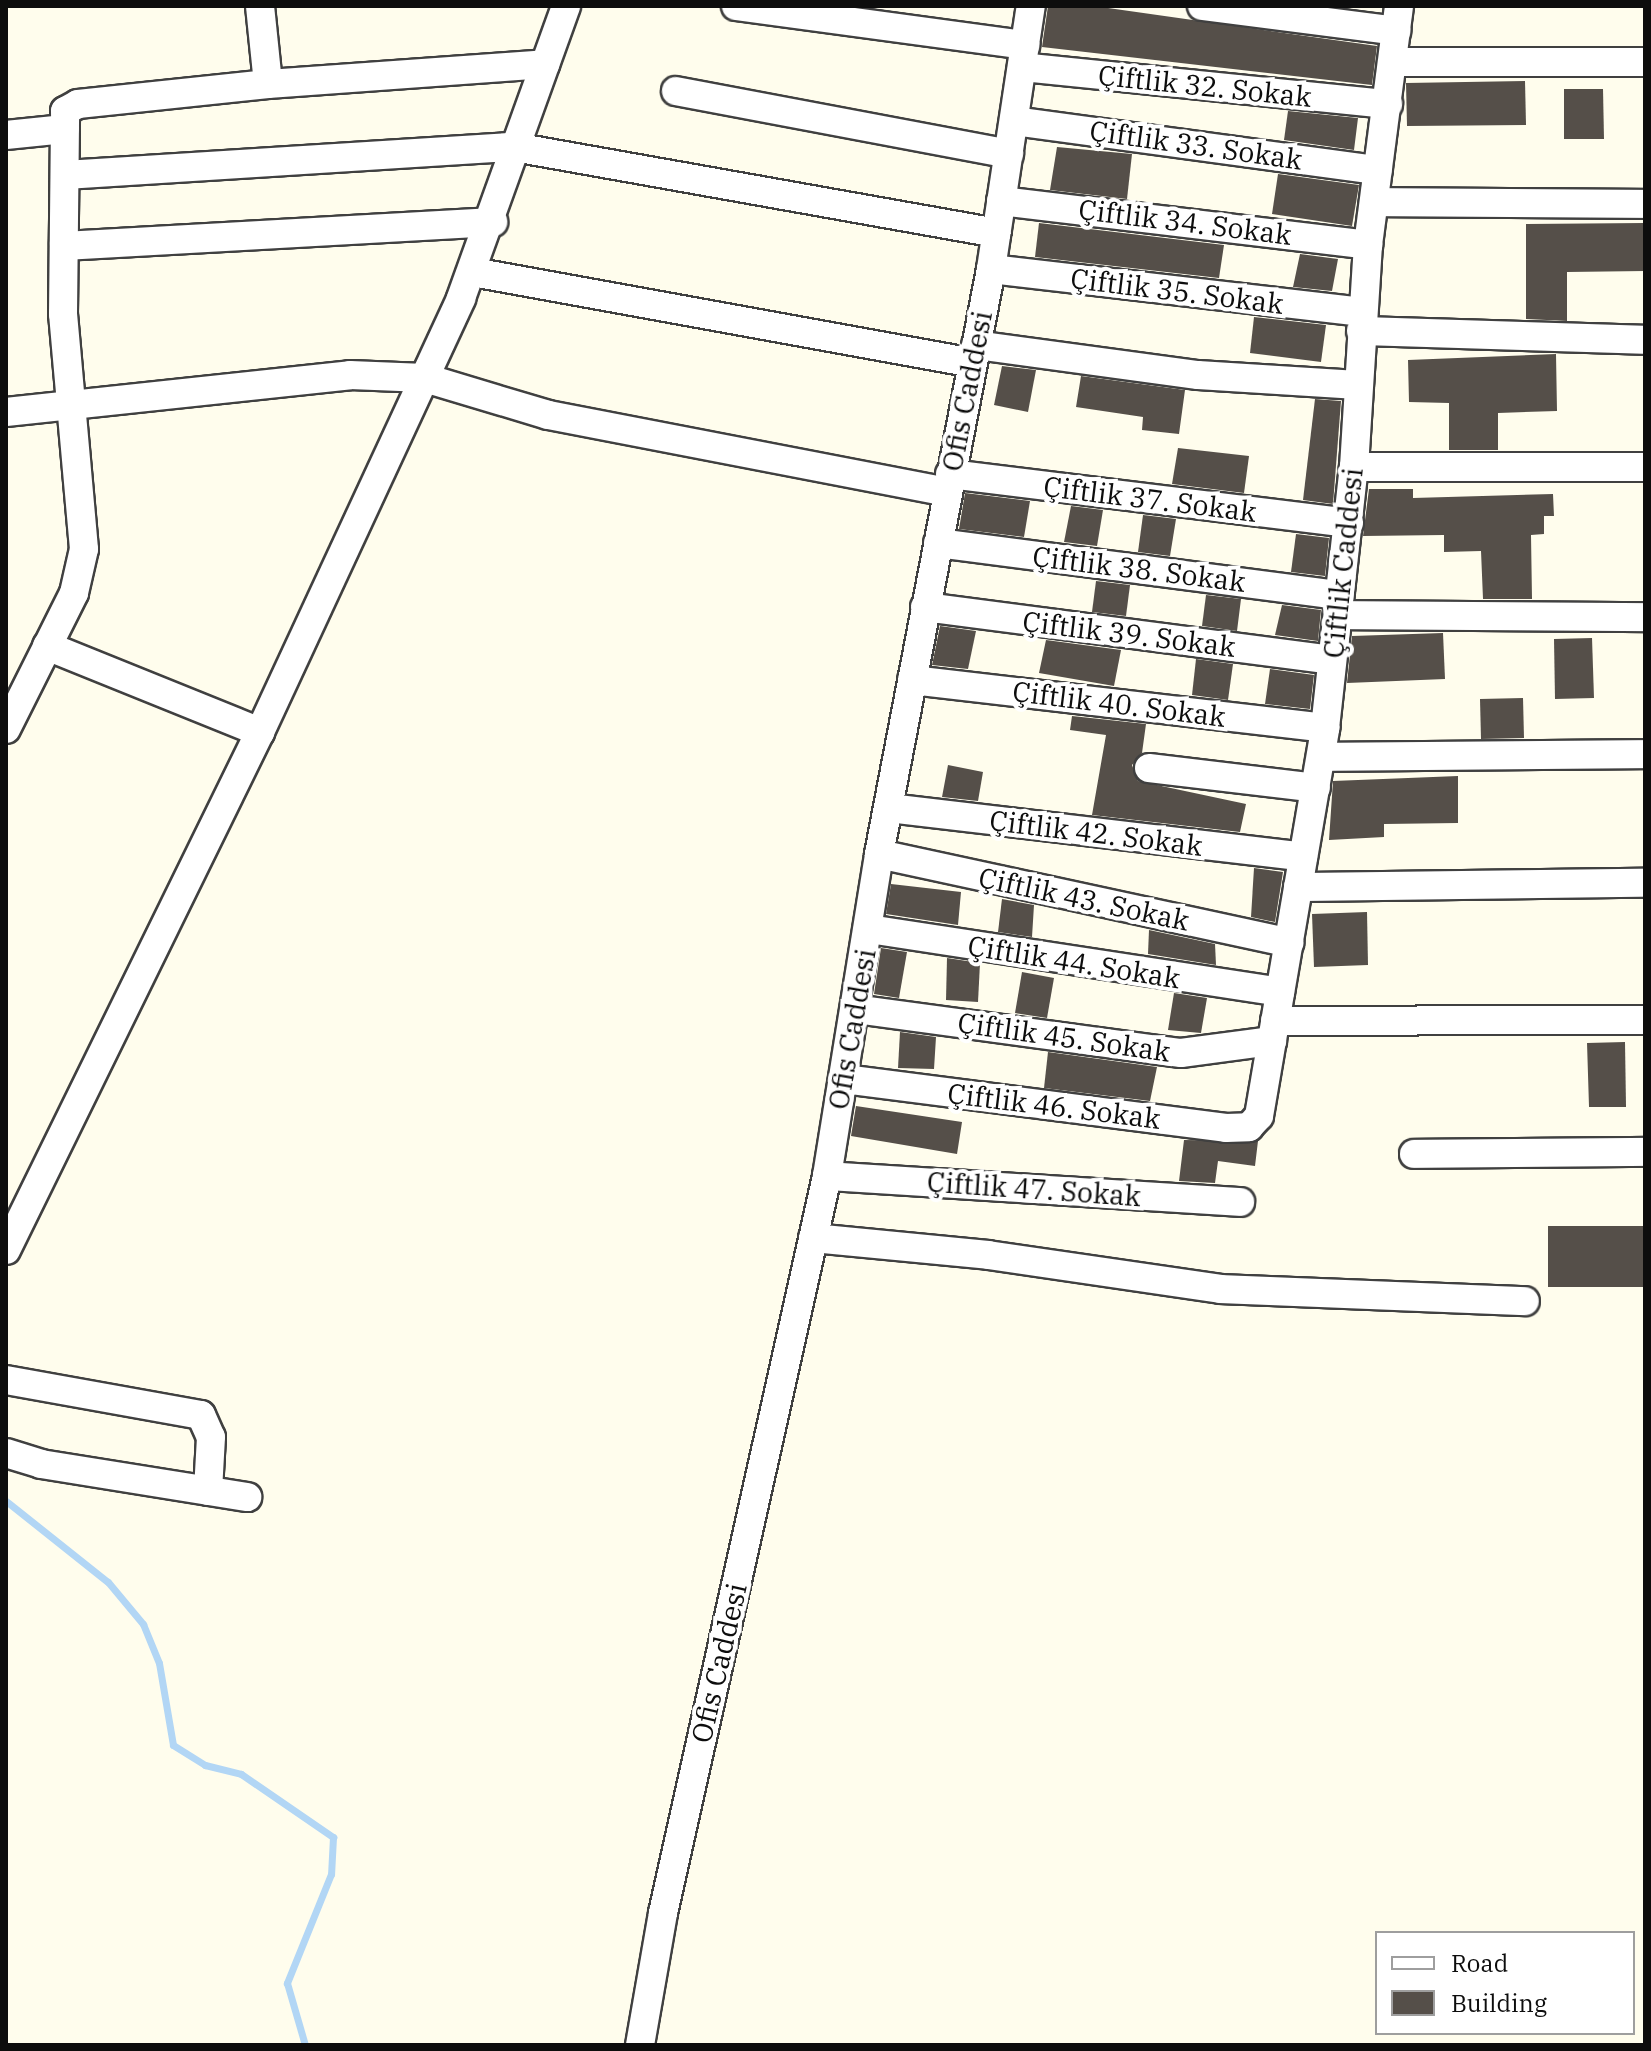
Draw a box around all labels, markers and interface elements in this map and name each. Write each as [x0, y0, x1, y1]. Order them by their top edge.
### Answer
street label: Çiftlik 32. Sokak [1097, 58, 1313, 114]
street label: Çiftlik 33. Sokak [1088, 113, 1304, 177]
street label: Çiftlik 34. Sokak [1077, 192, 1293, 252]
street label: Çiftlik 35. Sokak [1069, 261, 1285, 321]
street label: Ofis Caddesi [935, 308, 999, 474]
street label: Çiftlik Caddesi [1316, 466, 1370, 660]
street label: Çiftlik 37. Sokak [1042, 469, 1258, 529]
street label: Çiftlik 38. Sokak [1031, 539, 1247, 599]
street label: Çiftlik 39. Sokak [1021, 604, 1237, 664]
street label: Çiftlik 40. Sokak [1011, 674, 1227, 734]
street label: Çiftlik 42. Sokak [988, 803, 1204, 863]
street label: Çiftlik 43. Sokak [976, 860, 1192, 938]
street label: Çiftlik 44. Sokak [966, 929, 1182, 995]
street label: Ofis Caddesi [821, 946, 883, 1112]
street label: Çiftlik 45. Sokak [956, 1005, 1172, 1069]
street label: Çiftlik 46. Sokak [946, 1076, 1162, 1136]
street label: Çiftlik 47. Sokak [926, 1165, 1142, 1213]
street label: Ofis Caddesi [684, 1580, 754, 1746]
legend [1375, 1931, 1635, 2035]
text: Road [1451, 1947, 1508, 1979]
text: Building [1451, 1987, 1547, 2019]

